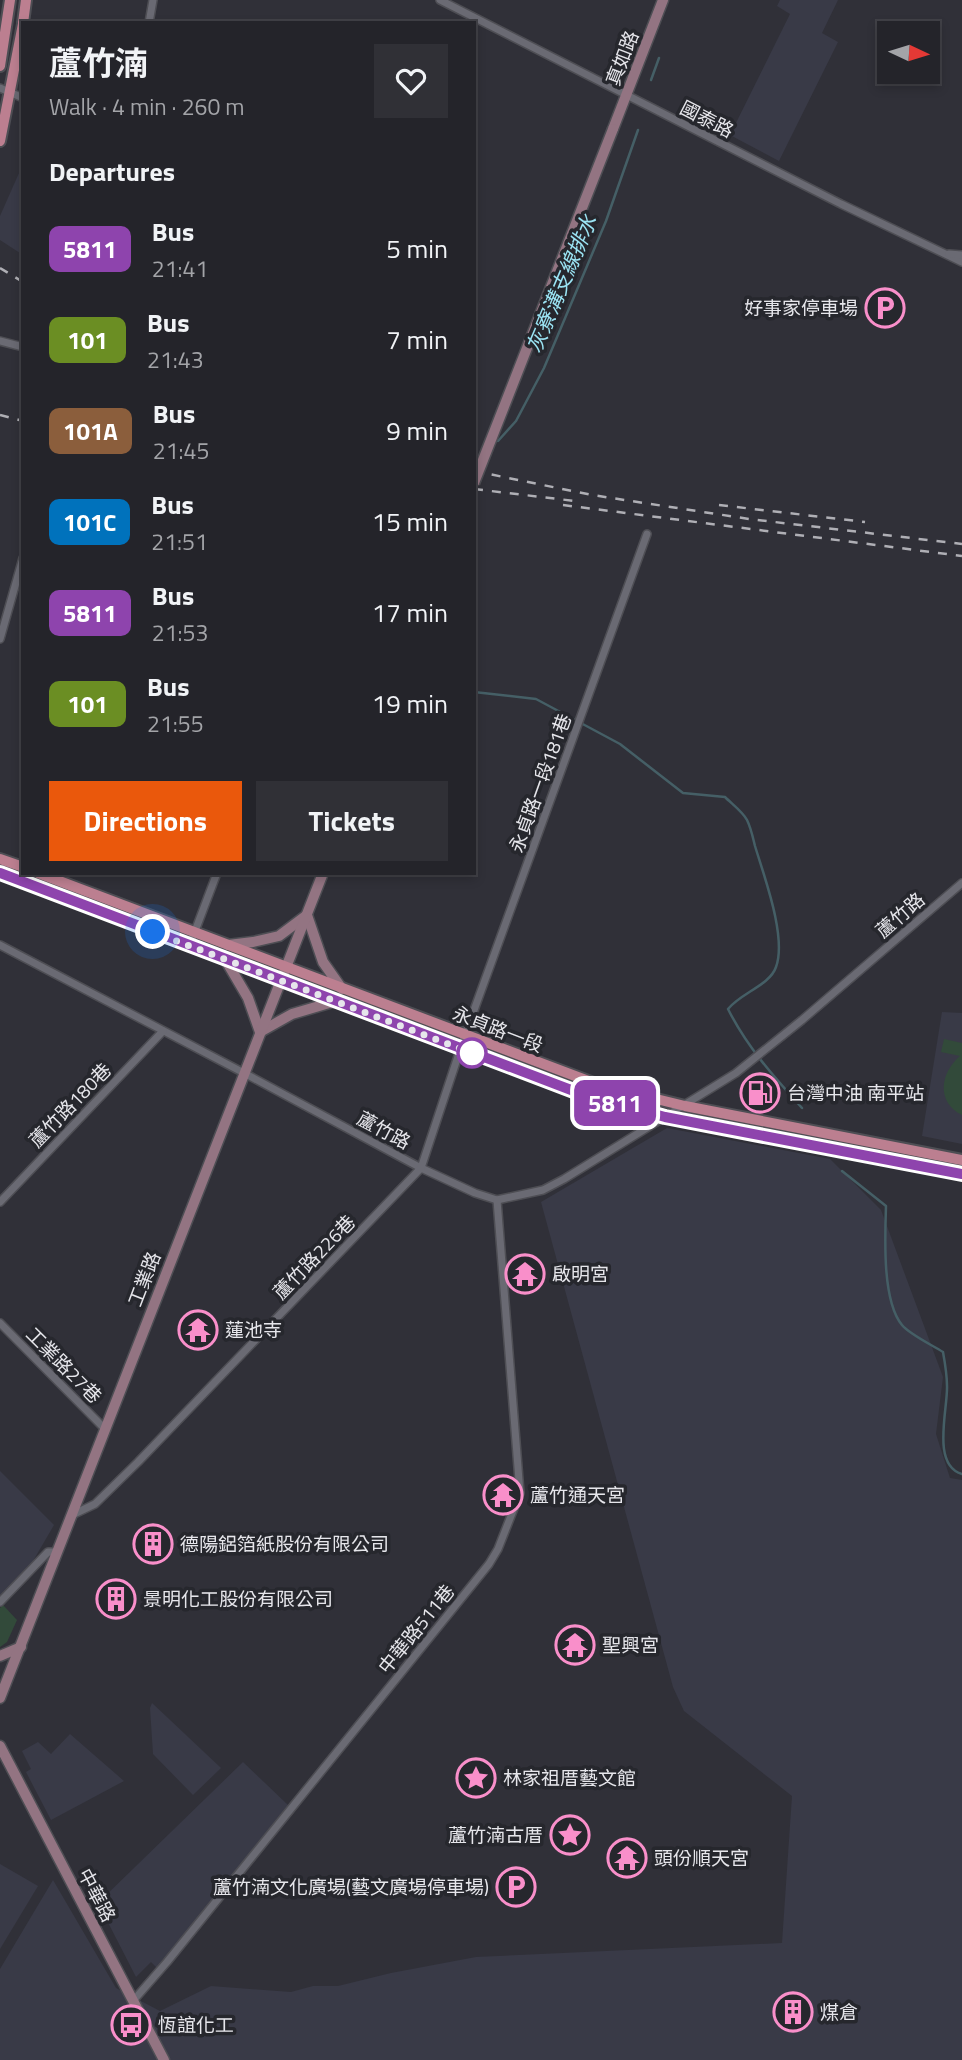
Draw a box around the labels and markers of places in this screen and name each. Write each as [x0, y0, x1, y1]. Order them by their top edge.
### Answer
parking icon: 好事家停車場 [864, 287, 906, 329]
place label: 好事家停車場 [744, 293, 858, 322]
unlabelled marker [457, 1038, 487, 1068]
fuel station icon: 台灣中油 南平站 [739, 1072, 781, 1114]
place label: 台灣中油 南平站 [787, 1078, 924, 1107]
temple icon: 啟明宮 [504, 1253, 546, 1295]
place label: 啟明宮 [552, 1259, 609, 1288]
temple icon: 蓮池寺 [177, 1309, 219, 1351]
place label: 蓮池寺 [225, 1315, 282, 1344]
temple icon: 蘆竹通天宮 [482, 1474, 524, 1516]
place label: 蘆竹通天宮 [530, 1480, 625, 1509]
building icon: 德陽鋁箔紙股份有限公司 [132, 1523, 174, 1565]
place label: 德陽鋁箔紙股份有限公司 [180, 1529, 389, 1558]
building icon: 景明化工股份有限公司 [95, 1578, 137, 1620]
place label: 景明化工股份有限公司 [143, 1584, 333, 1613]
temple icon: 聖興宮 [554, 1624, 596, 1666]
place label: 聖興宮 [602, 1630, 659, 1659]
place icon: 林家祖厝藝文館 [455, 1757, 497, 1799]
place label: 林家祖厝藝文館 [503, 1763, 636, 1792]
place icon: 蘆竹湳古厝 [549, 1814, 591, 1856]
place label: 蘆竹湳古厝 [448, 1820, 543, 1849]
temple icon: 頭份順天宮 [606, 1837, 648, 1879]
place label: 頭份順天宮 [654, 1843, 749, 1872]
parking icon: 蘆竹湳文化廣場(藝文廣場停車場) [495, 1866, 537, 1908]
place label: 蘆竹湳文化廣場(藝文廣場停車場) [213, 1872, 489, 1901]
building icon: 煤倉 [772, 1991, 814, 2033]
place label: 煤倉 [820, 1997, 858, 2026]
bus stop icon: 恆誼化工 [110, 2004, 152, 2046]
place label: 恆誼化工 [158, 2010, 234, 2039]

